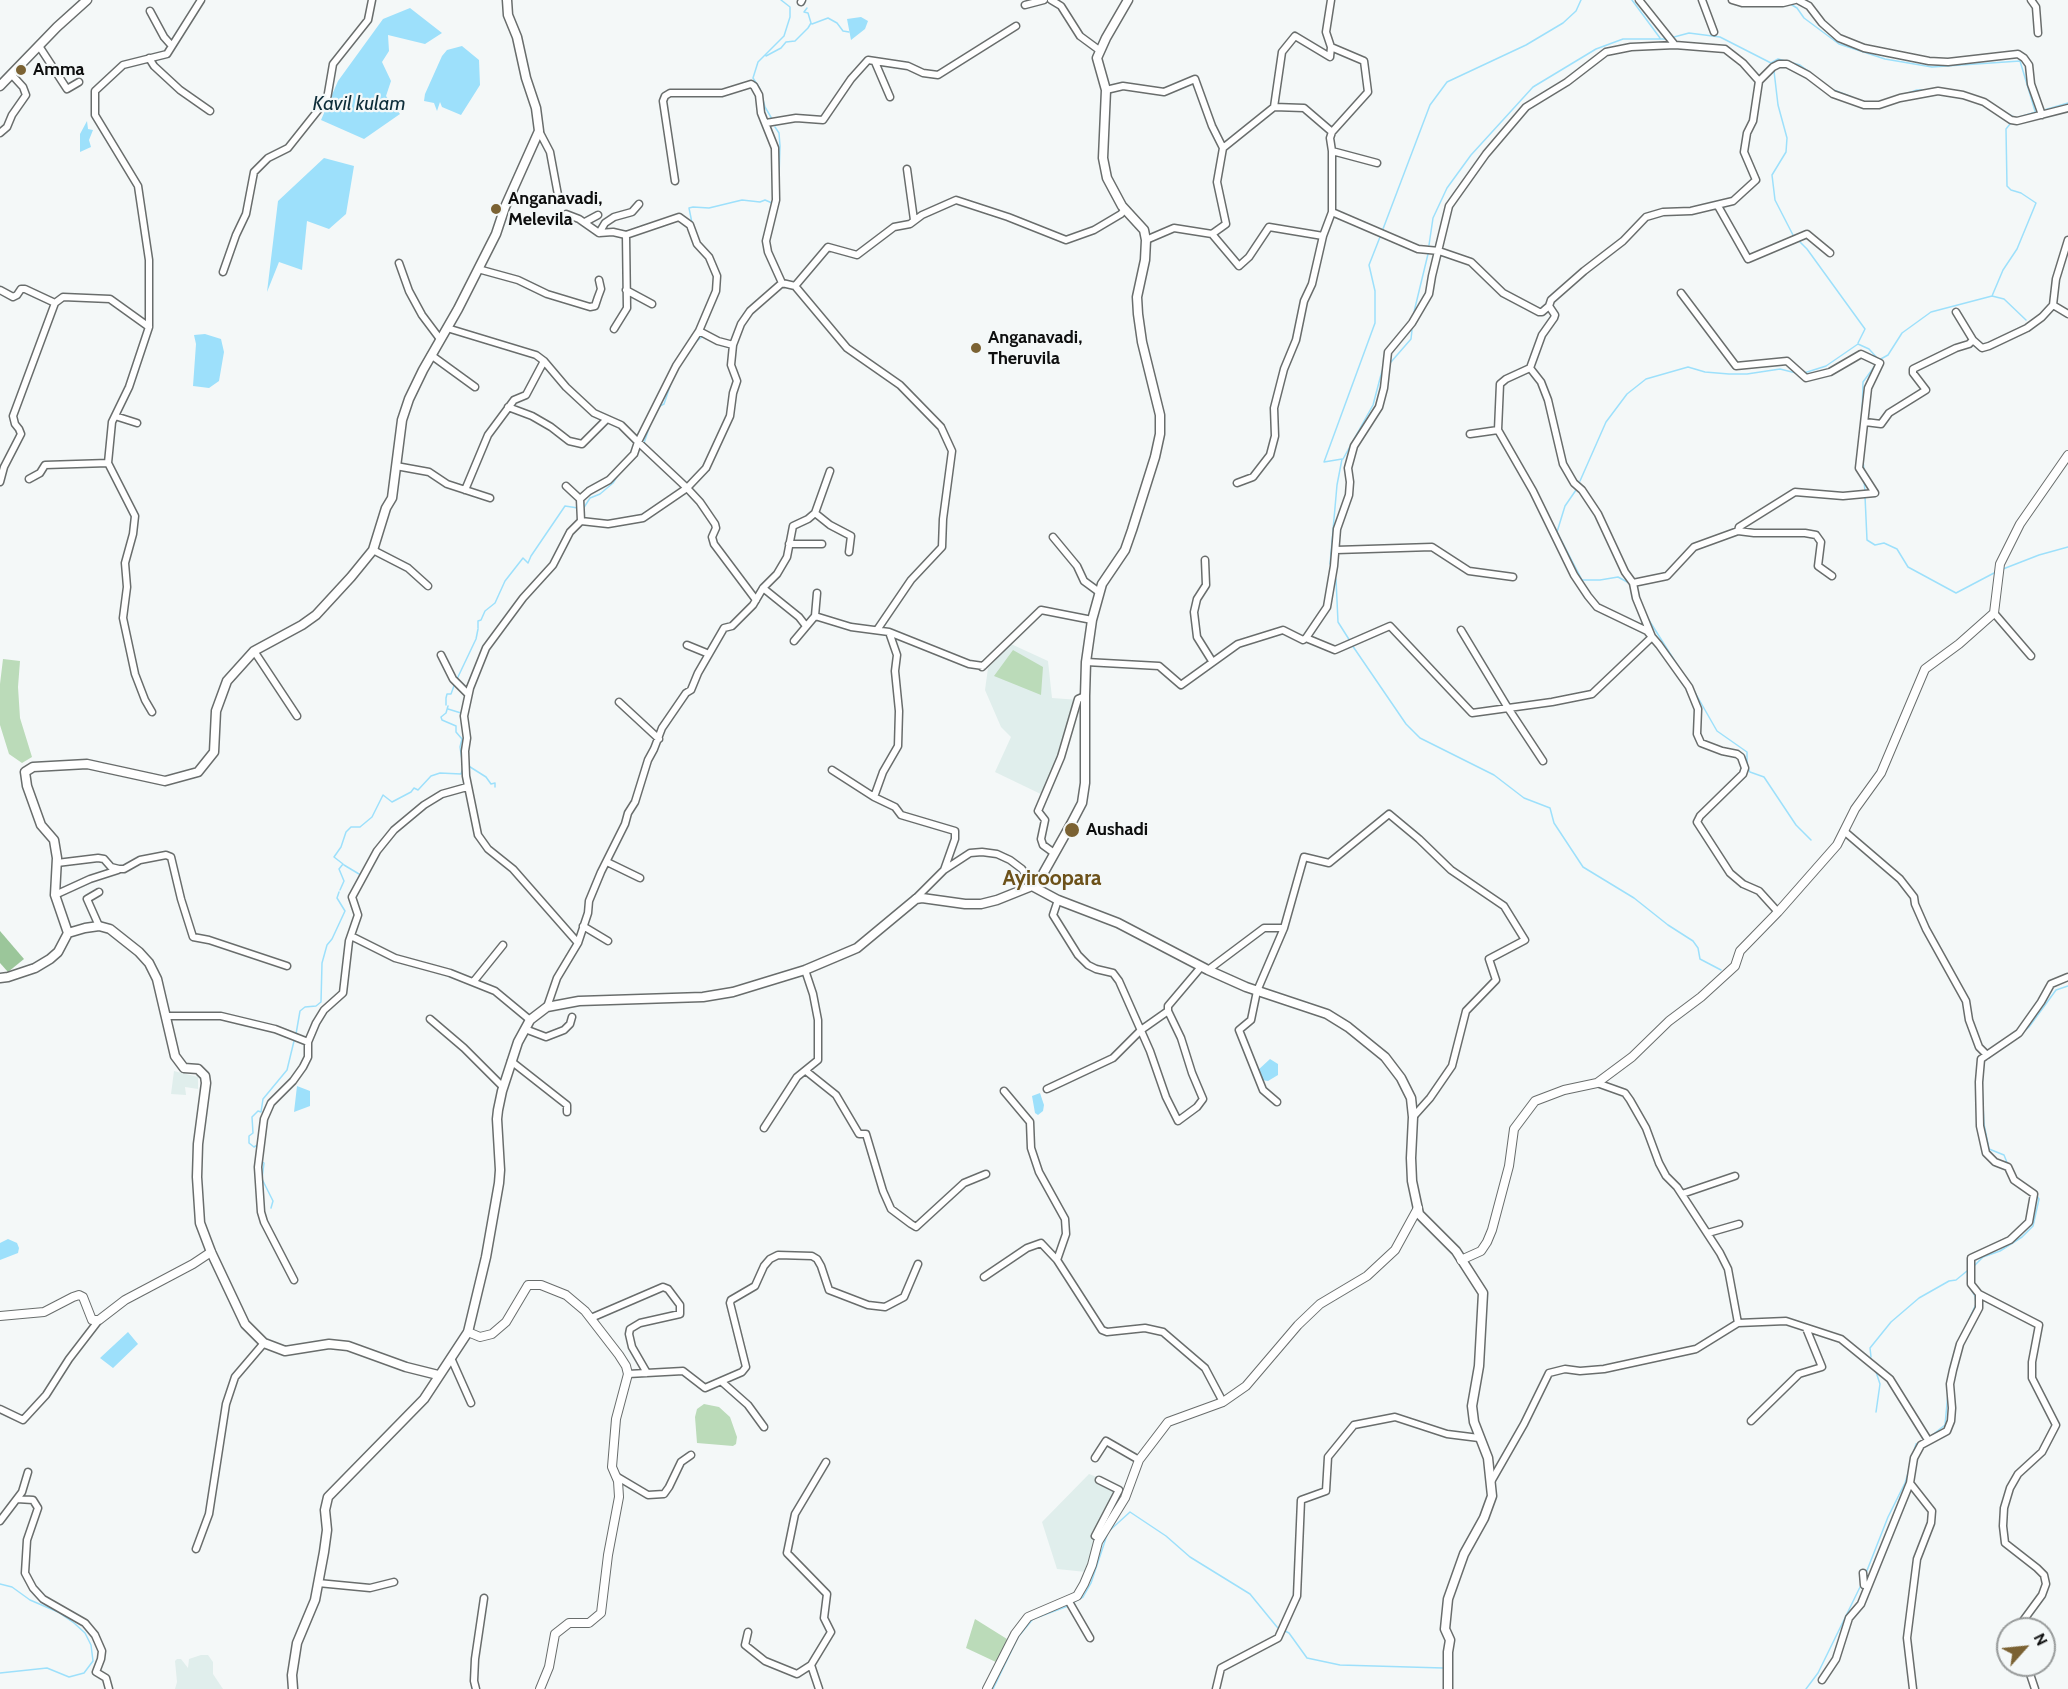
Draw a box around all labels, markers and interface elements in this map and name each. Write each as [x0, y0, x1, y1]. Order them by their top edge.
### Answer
place label: Amma [33, 59, 84, 81]
marker: Amma [14, 63, 28, 77]
water label: Kavil kulam [312, 92, 406, 116]
place label: Anganavadi, Melevila [508, 188, 602, 230]
marker: Anganavadi, Melevila [489, 202, 503, 216]
place label: Anganavadi, Theruvila [988, 327, 1082, 370]
marker: Anganavadi, Theruvila [969, 341, 983, 355]
place label: Aushadi [1086, 819, 1148, 841]
marker: Aushadi [1063, 821, 1081, 839]
district label: Ayiroopara [1002, 866, 1102, 892]
north arrow [1996, 1617, 2056, 1677]
text: N [2030, 1630, 2052, 1649]

